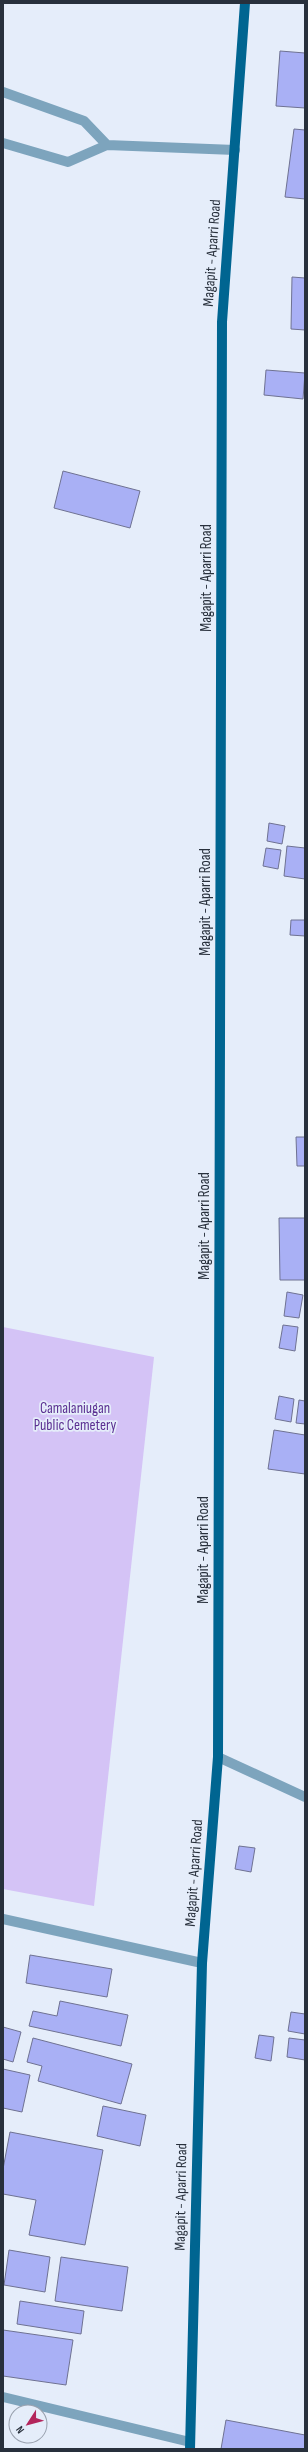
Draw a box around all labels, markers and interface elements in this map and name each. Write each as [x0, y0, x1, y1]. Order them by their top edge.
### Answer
street label: Magapit - Aparri Road [199, 199, 225, 307]
street label: Magapit - Aparri Road [197, 524, 216, 632]
street label: Magapit - Aparri Road [196, 848, 215, 956]
street label: Magapit - Aparri Road [195, 1172, 214, 1280]
park label: Camalaniugan Public Cemetery [34, 1399, 117, 1435]
street label: Magapit - Aparri Road [194, 1496, 213, 1604]
street label: Magapit - Aparri Road [181, 1819, 207, 1927]
street label: Magapit - Aparri Road [171, 2143, 191, 2251]
north arrow [8, 2404, 48, 2444]
text: N [13, 2423, 27, 2436]

